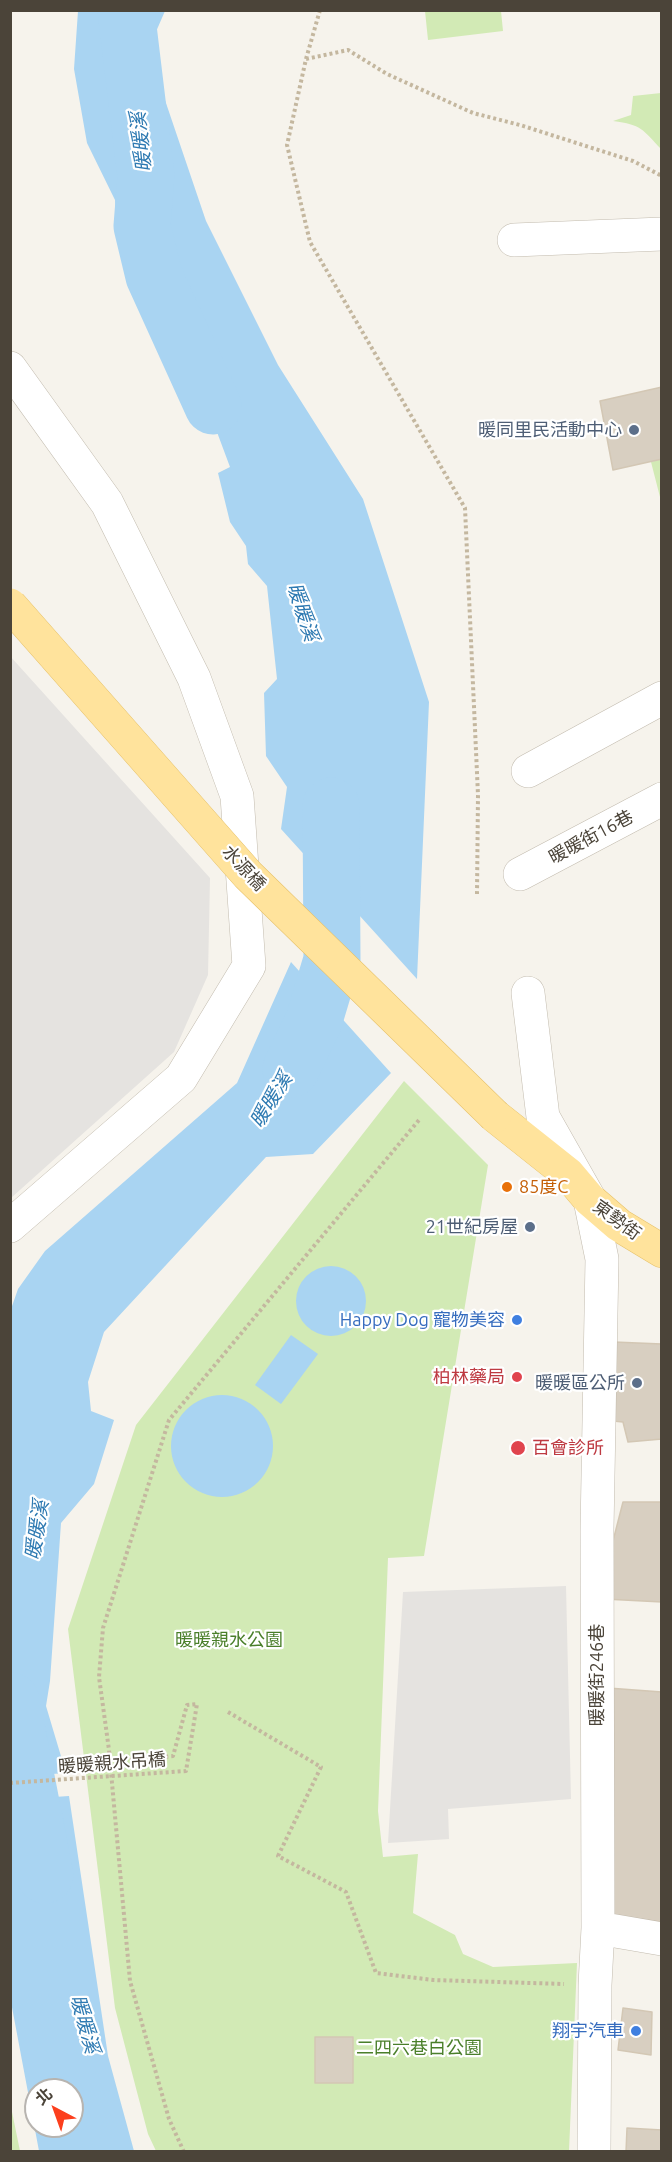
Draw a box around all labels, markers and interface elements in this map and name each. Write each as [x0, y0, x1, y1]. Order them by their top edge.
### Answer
water label: 暖暖溪 [126, 111, 156, 173]
place label: 暖同里民活動中心 [478, 419, 622, 441]
marker: 暖同里民活動中心 [627, 423, 641, 437]
water label: 暖暖溪 [282, 580, 324, 644]
street label: 暖暖街16巷 [545, 806, 637, 868]
street label: 水源橋 [218, 841, 270, 895]
water label: 暖暖溪 [245, 1068, 297, 1132]
place label: 85度C [519, 1176, 568, 1198]
marker: 85度C [500, 1180, 514, 1194]
street label: 東勢街 [589, 1195, 645, 1245]
place label: 21世紀房屋 [426, 1216, 518, 1238]
marker: 21世紀房屋 [523, 1220, 537, 1234]
place label: Happy Dog 寵物美容 [340, 1309, 505, 1331]
marker: Happy Dog 寵物美容 [510, 1313, 524, 1327]
place label: 柏林藥局 [433, 1366, 505, 1388]
marker: 柏林藥局 [510, 1370, 524, 1384]
place label: 暖暖區公所 [535, 1372, 625, 1394]
marker: 暖暖區公所 [630, 1376, 644, 1390]
place label: 百會診所 [532, 1437, 604, 1459]
marker: 百會診所 [509, 1439, 527, 1457]
water label: 暖暖溪 [20, 1498, 54, 1562]
street label: 暖暖街246巷 [586, 1624, 608, 1726]
park label: 暖暖親水公園 [175, 1629, 283, 1651]
street label: 暖暖親水吊橋 [57, 1748, 167, 1778]
water label: 暖暖溪 [66, 1992, 104, 2056]
place label: 翔宇汽車 [552, 2020, 624, 2042]
marker: 翔宇汽車 [629, 2024, 643, 2038]
park label: 二四六巷白公園 [356, 2037, 482, 2059]
north arrow [24, 2078, 84, 2138]
text: 北 [32, 2084, 55, 2108]

